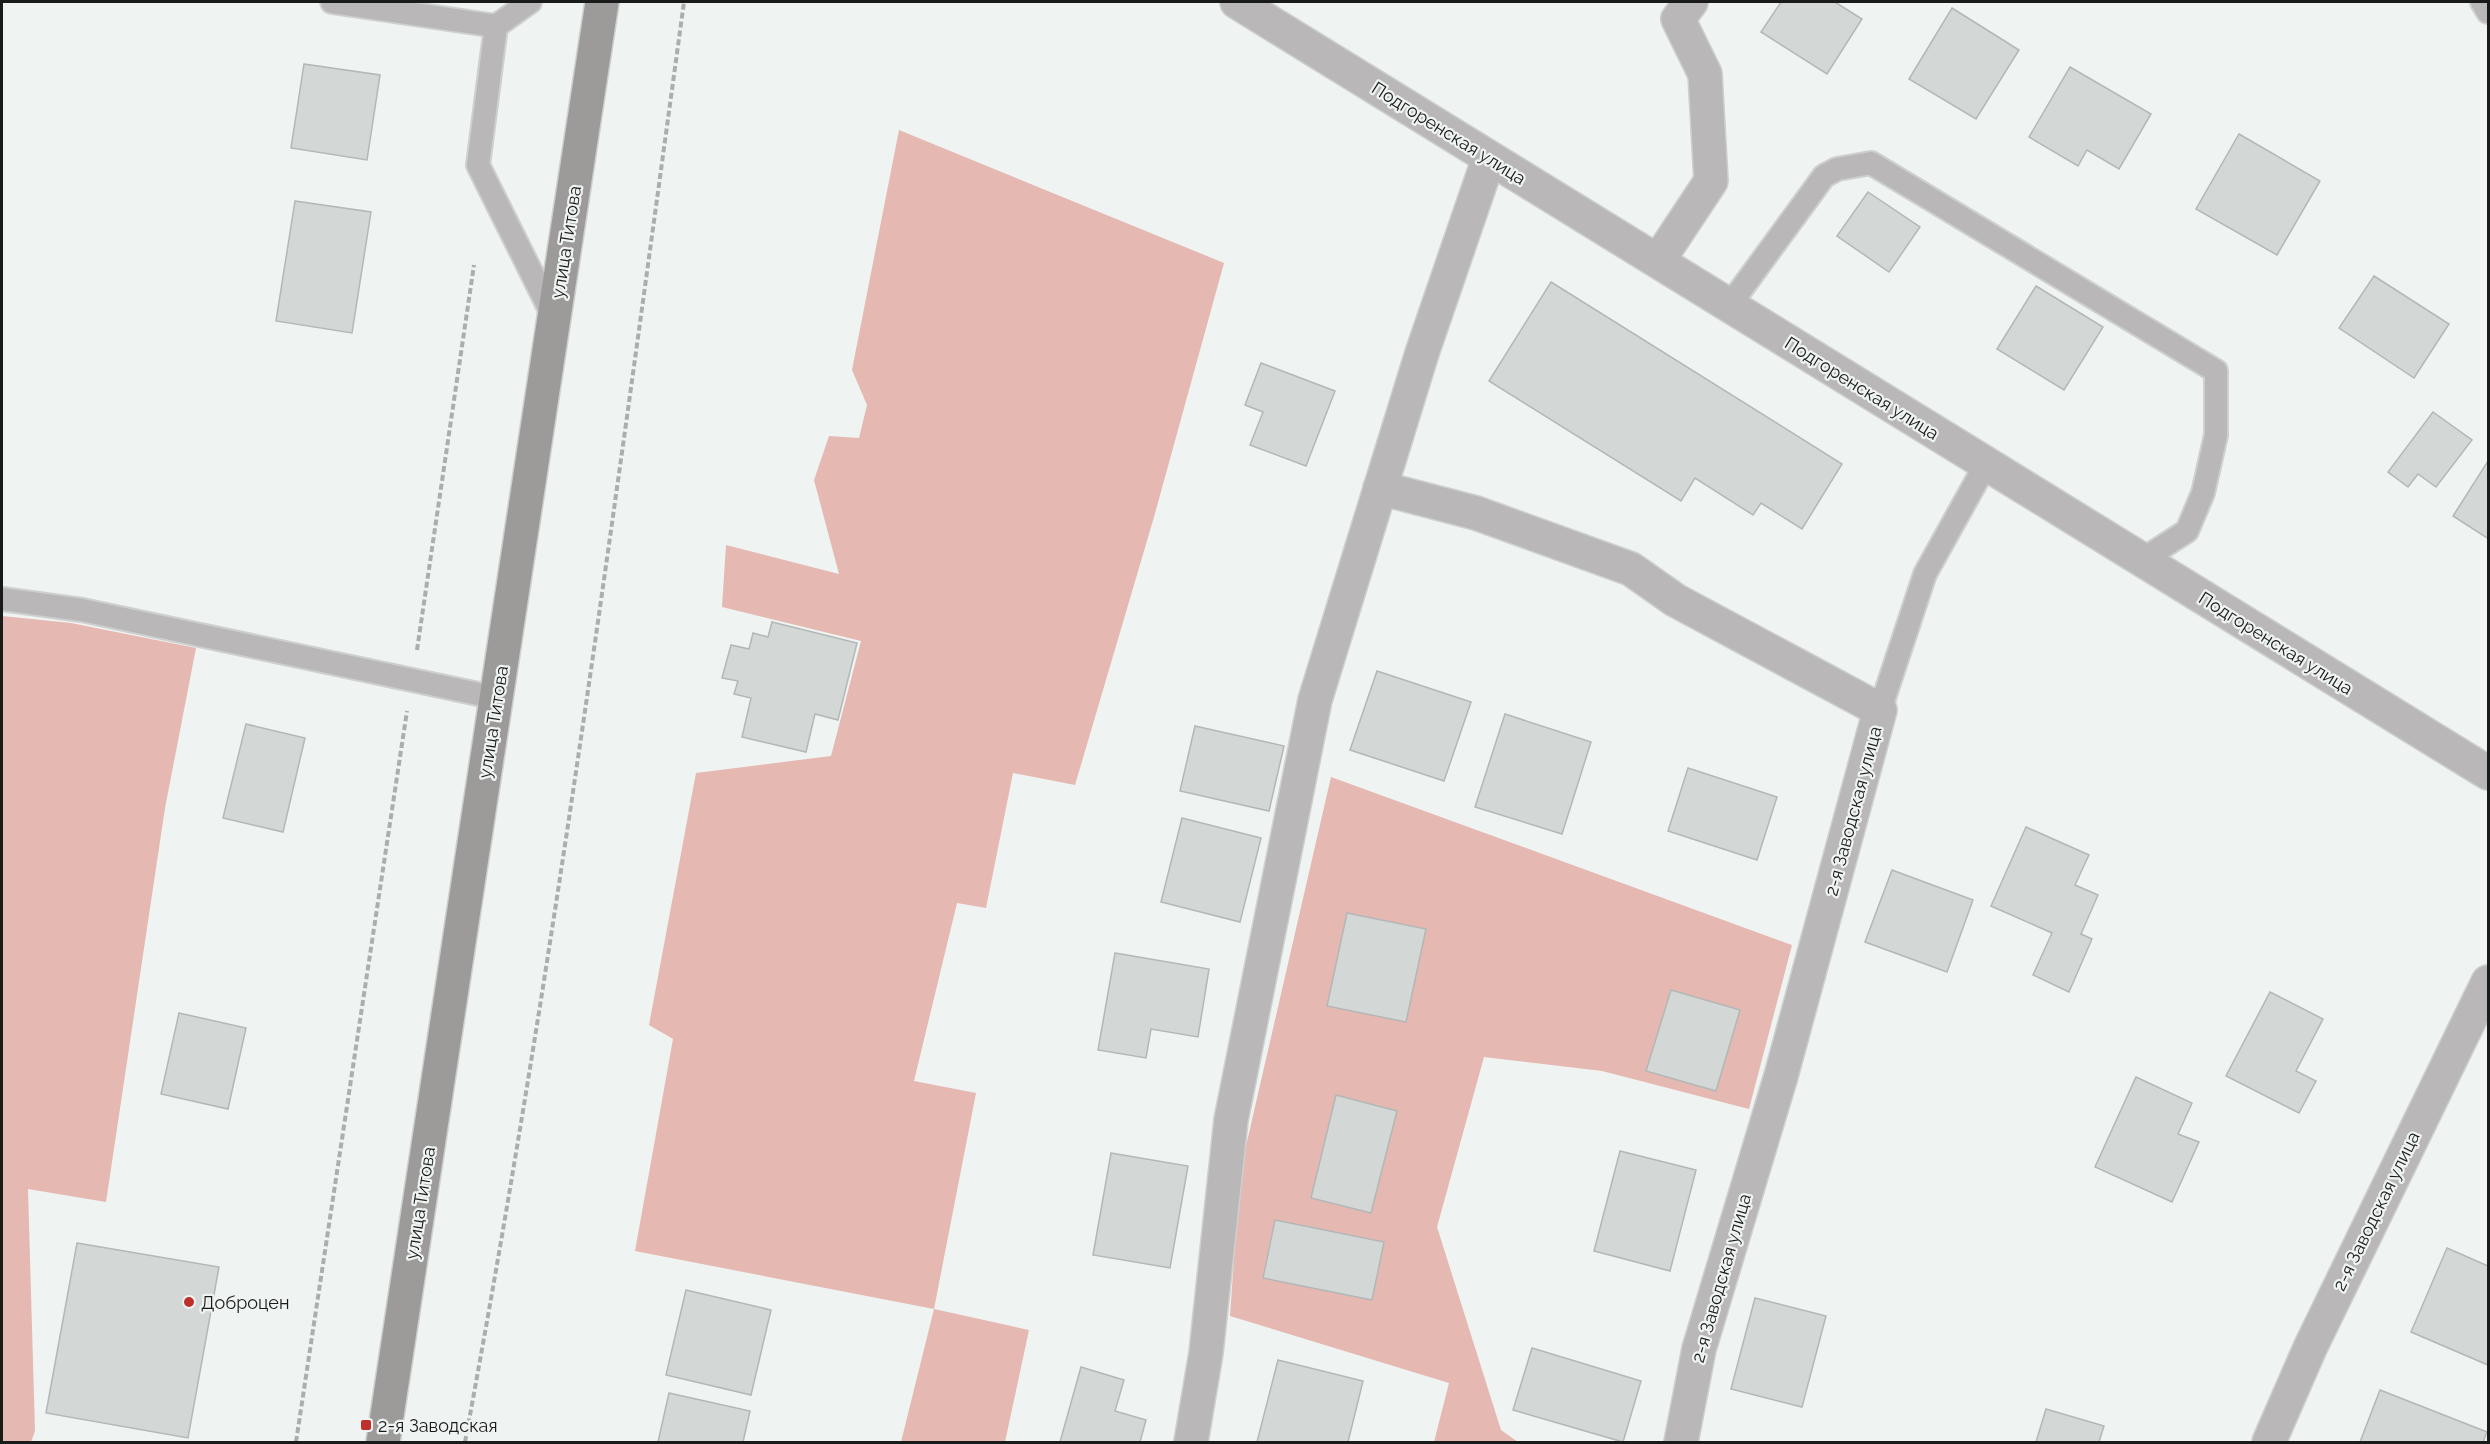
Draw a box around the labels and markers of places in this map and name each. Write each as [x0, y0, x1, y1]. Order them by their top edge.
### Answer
place label: Доброцен [201, 1292, 289, 1313]
marker: Доброцен [182, 1295, 196, 1309]
place label: 2-я Заводская [378, 1415, 498, 1436]
marker: 2-я Заводская [359, 1418, 373, 1432]

